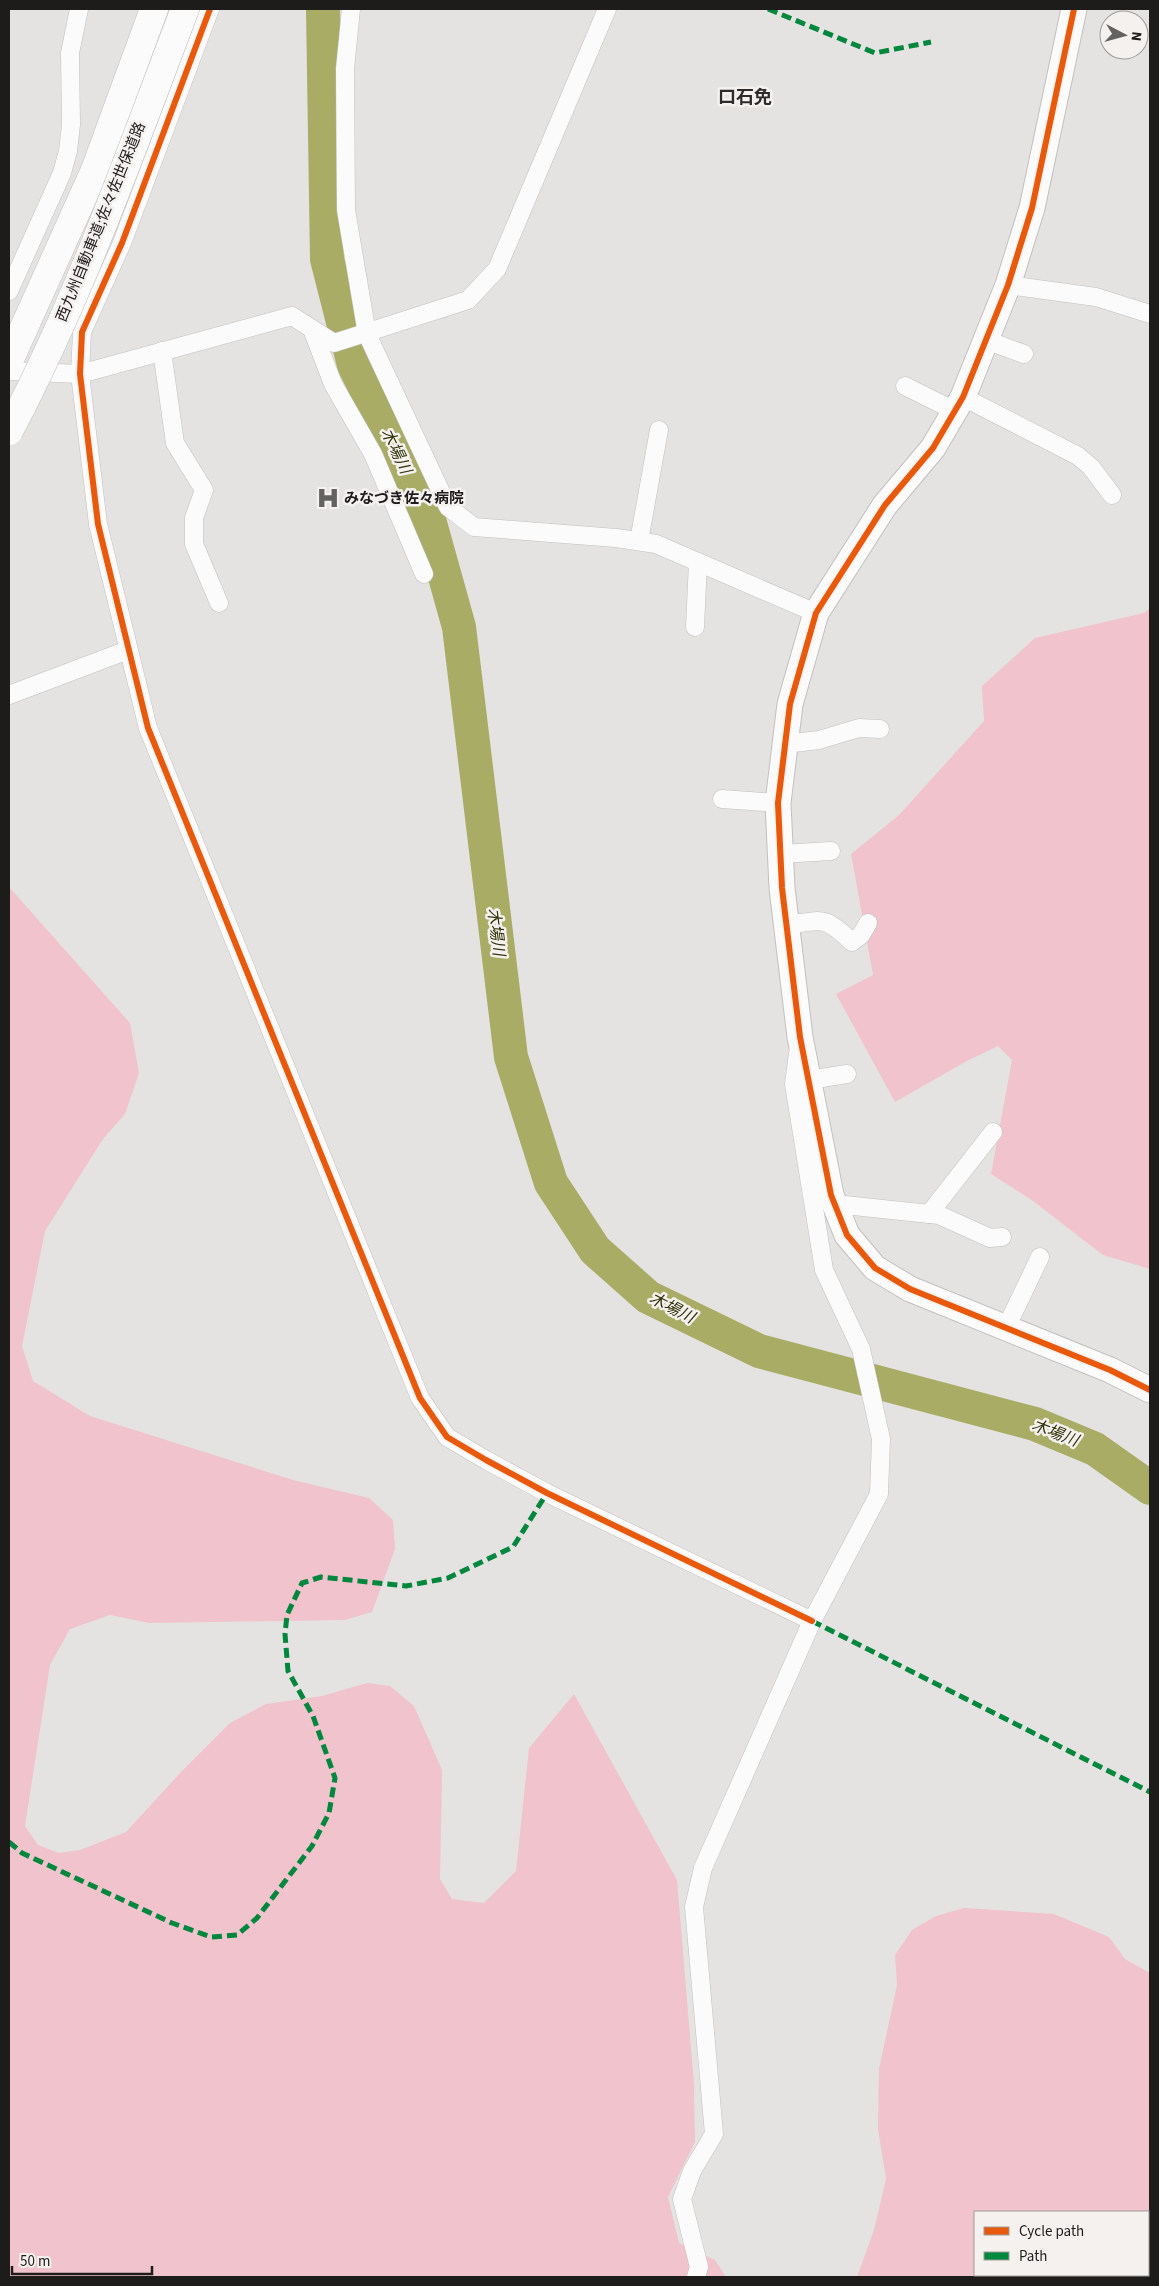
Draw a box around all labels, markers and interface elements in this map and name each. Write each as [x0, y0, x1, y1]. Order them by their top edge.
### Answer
north arrow [1099, 10, 1149, 60]
text: N [1126, 31, 1146, 42]
district label: 口石免 [718, 85, 772, 110]
street label: 西九州自動車道;佐々佐世保道路 [51, 119, 151, 325]
water label: 木場川 [376, 425, 417, 479]
hospital icon: みなづき佐々病院 [315, 485, 341, 511]
place label: みなづき佐々病院 [344, 488, 464, 509]
water label: 木場川 [482, 907, 510, 959]
water label: 木場川 [646, 1287, 700, 1330]
water label: 木場川 [1029, 1414, 1083, 1453]
legend [974, 2211, 1149, 2276]
text: Cycle path [1019, 2221, 1084, 2242]
scale bar [12, 2244, 152, 2276]
text: Path [1019, 2246, 1047, 2267]
text: 50 m [20, 2251, 50, 2272]

